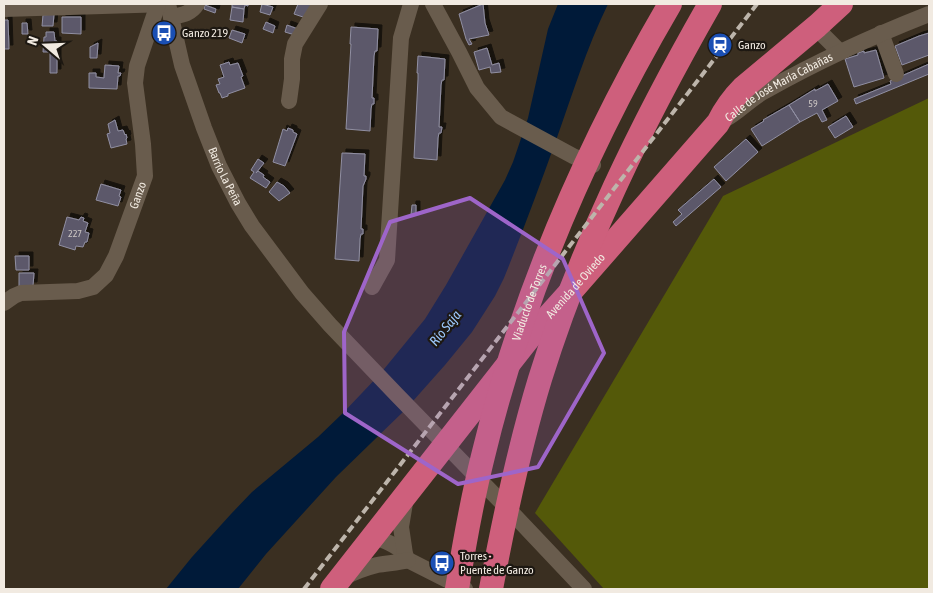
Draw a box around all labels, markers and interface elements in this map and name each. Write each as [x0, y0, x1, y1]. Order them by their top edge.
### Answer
north arrow [20, 20, 70, 70]
bus stop icon: Ganzo 219 [151, 20, 177, 46]
place label: Ganzo 219 [182, 26, 229, 40]
station icon: Ganzo [707, 32, 733, 58]
text: N [24, 34, 42, 47]
place label: Ganzo [738, 38, 766, 52]
street label: Calle de José María Cabañas [722, 50, 835, 125]
house number: 59 [808, 98, 818, 109]
street label: Barrio La Peña [205, 145, 245, 208]
street label: Ganzo [127, 180, 149, 211]
house number: 227 [68, 228, 82, 239]
street label: Avenida de Oviedo [543, 250, 608, 321]
street label: Viaducto de Torres [509, 262, 550, 343]
water label: Río Saja [426, 307, 464, 349]
place label: Torres - Puente de Ganzo [460, 549, 534, 577]
bus stop icon: Torres - Puente de Ganzo [429, 550, 455, 576]

